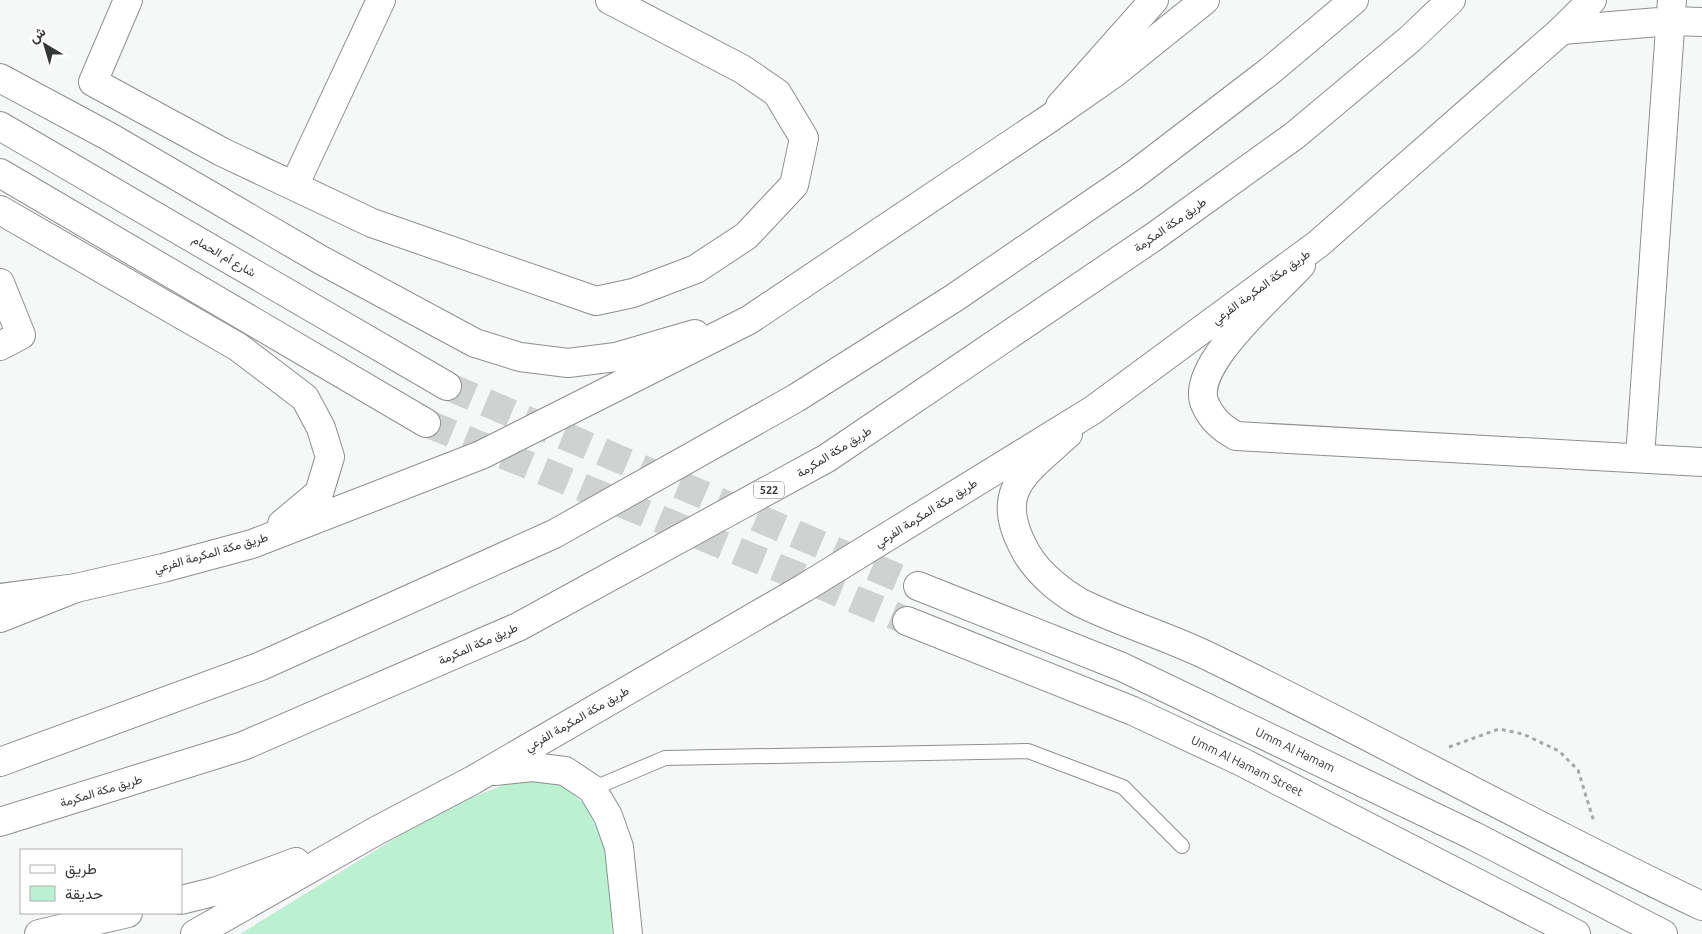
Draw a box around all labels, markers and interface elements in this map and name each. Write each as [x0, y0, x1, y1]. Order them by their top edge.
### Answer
north arrow [20, 20, 70, 70]
text: ش [25, 23, 49, 47]
street label: طريق مكة المكرمة [1131, 195, 1210, 256]
street label: شارع أم الحمام [189, 232, 258, 282]
street label: طريق مكة المكرمة الفرعي [1209, 247, 1315, 330]
street label: طريق مكة المكرمة [794, 423, 875, 481]
street label: طريق مكة المكرمة الفرعي [872, 476, 981, 553]
road number: 522 [754, 482, 784, 498]
street label: طريق مكة المكرمة الفرعي [152, 530, 271, 579]
street label: طريق مكة المكرمة [436, 620, 520, 669]
street label: طريق مكة المكرمة الفرعي [522, 683, 633, 757]
street label: Umm Al Hamam [1253, 725, 1337, 774]
street label: Umm Al Hamam Street [1189, 733, 1306, 798]
street label: طريق مكة المكرمة [58, 772, 144, 811]
legend [20, 849, 182, 914]
text: طريق [65, 860, 97, 879]
text: حديقة [65, 885, 103, 903]

